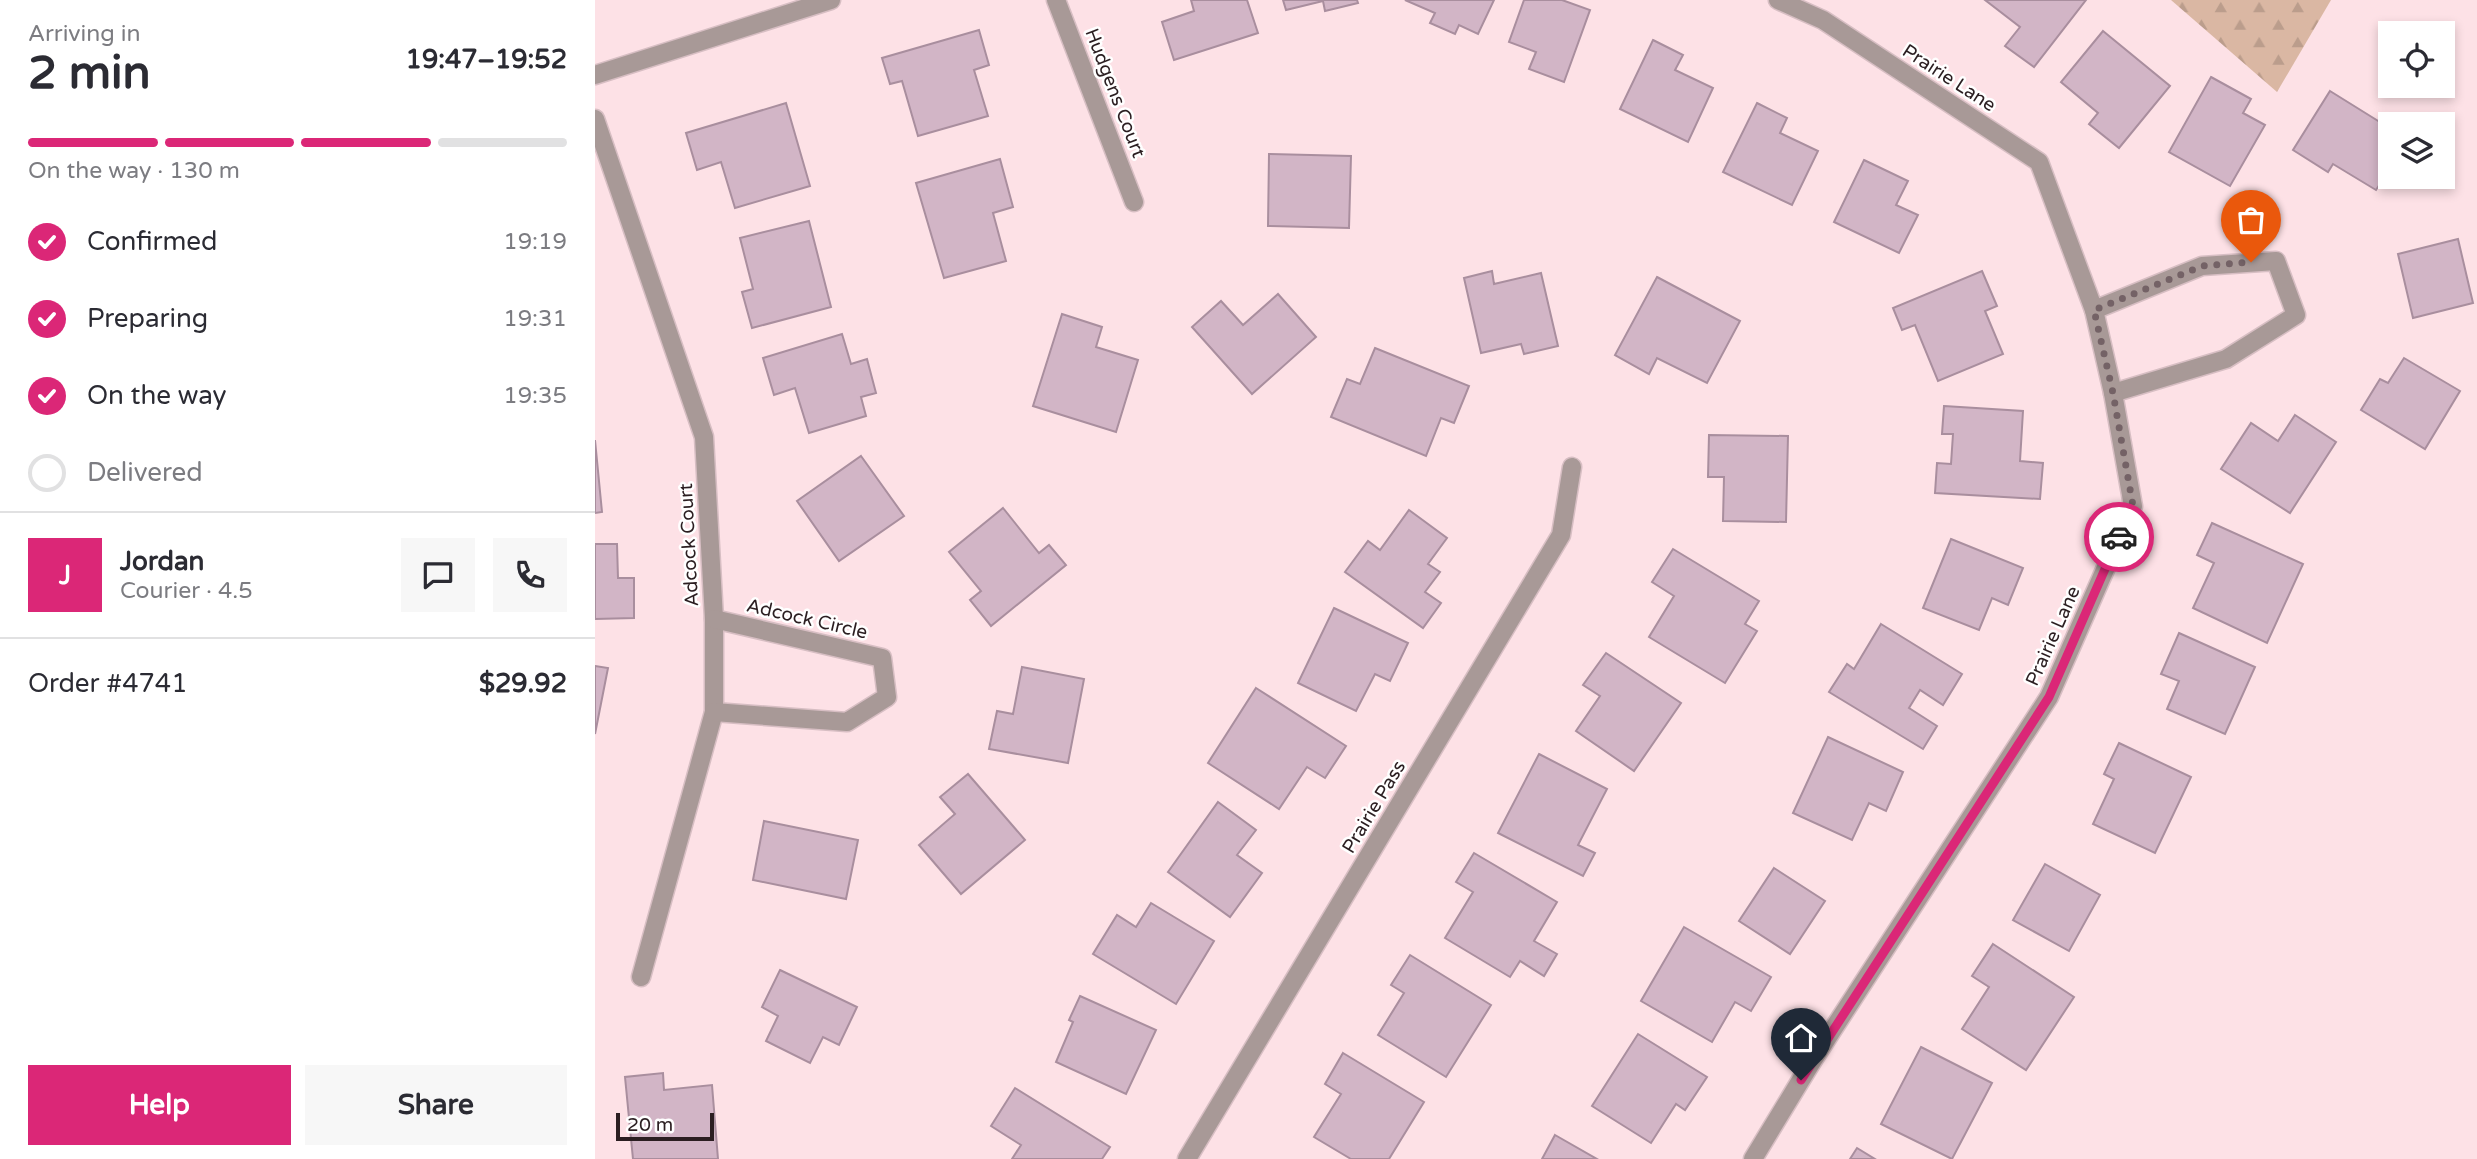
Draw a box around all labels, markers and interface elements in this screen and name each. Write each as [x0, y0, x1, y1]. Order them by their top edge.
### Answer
text: Arriving in [28, 20, 141, 48]
map controls [2378, 21, 2455, 189]
button: locate [2378, 21, 2455, 98]
street label: Hudgens Court [1080, 25, 1150, 161]
street label: Prairie Lane [1898, 40, 2000, 116]
text: 19:47–19:52 [406, 44, 567, 75]
text: 2 min [28, 46, 151, 101]
button: layers [2378, 112, 2455, 189]
text: On the way · 130 m [28, 157, 240, 185]
pin [2221, 190, 2281, 262]
icon: bag [2232, 201, 2270, 239]
icon: check [28, 223, 66, 261]
text: Confirmed [87, 226, 217, 257]
text: 19:19 [503, 228, 567, 256]
icon: check [28, 300, 66, 338]
text: Preparing [87, 303, 208, 334]
text: 19:31 [503, 305, 567, 333]
icon: check [28, 377, 66, 415]
text: On the way [87, 380, 227, 411]
text: 19:35 [503, 382, 567, 410]
text: Delivered [87, 457, 203, 488]
street label: Adcock Court [675, 483, 703, 607]
courier [2084, 502, 2154, 572]
icon: car [2100, 518, 2138, 556]
button: chat [401, 538, 475, 612]
button: phone [493, 538, 567, 612]
text: Jordan [120, 546, 204, 577]
text: J [59, 560, 71, 591]
text: Courier · 4.5 [120, 577, 253, 605]
street label: Prairie Lane [2021, 583, 2085, 689]
street label: Adcock Circle [744, 594, 870, 644]
text: Order #4741 [28, 668, 188, 699]
text: $29.92 [479, 668, 567, 699]
street label: Prairie Pass [1338, 757, 1410, 857]
pin [1771, 1008, 1831, 1080]
icon: home [1782, 1019, 1820, 1057]
button: Help [28, 1065, 291, 1145]
button: Share [305, 1065, 567, 1145]
scale bar [616, 1110, 714, 1142]
text: 20 m [627, 1114, 673, 1136]

